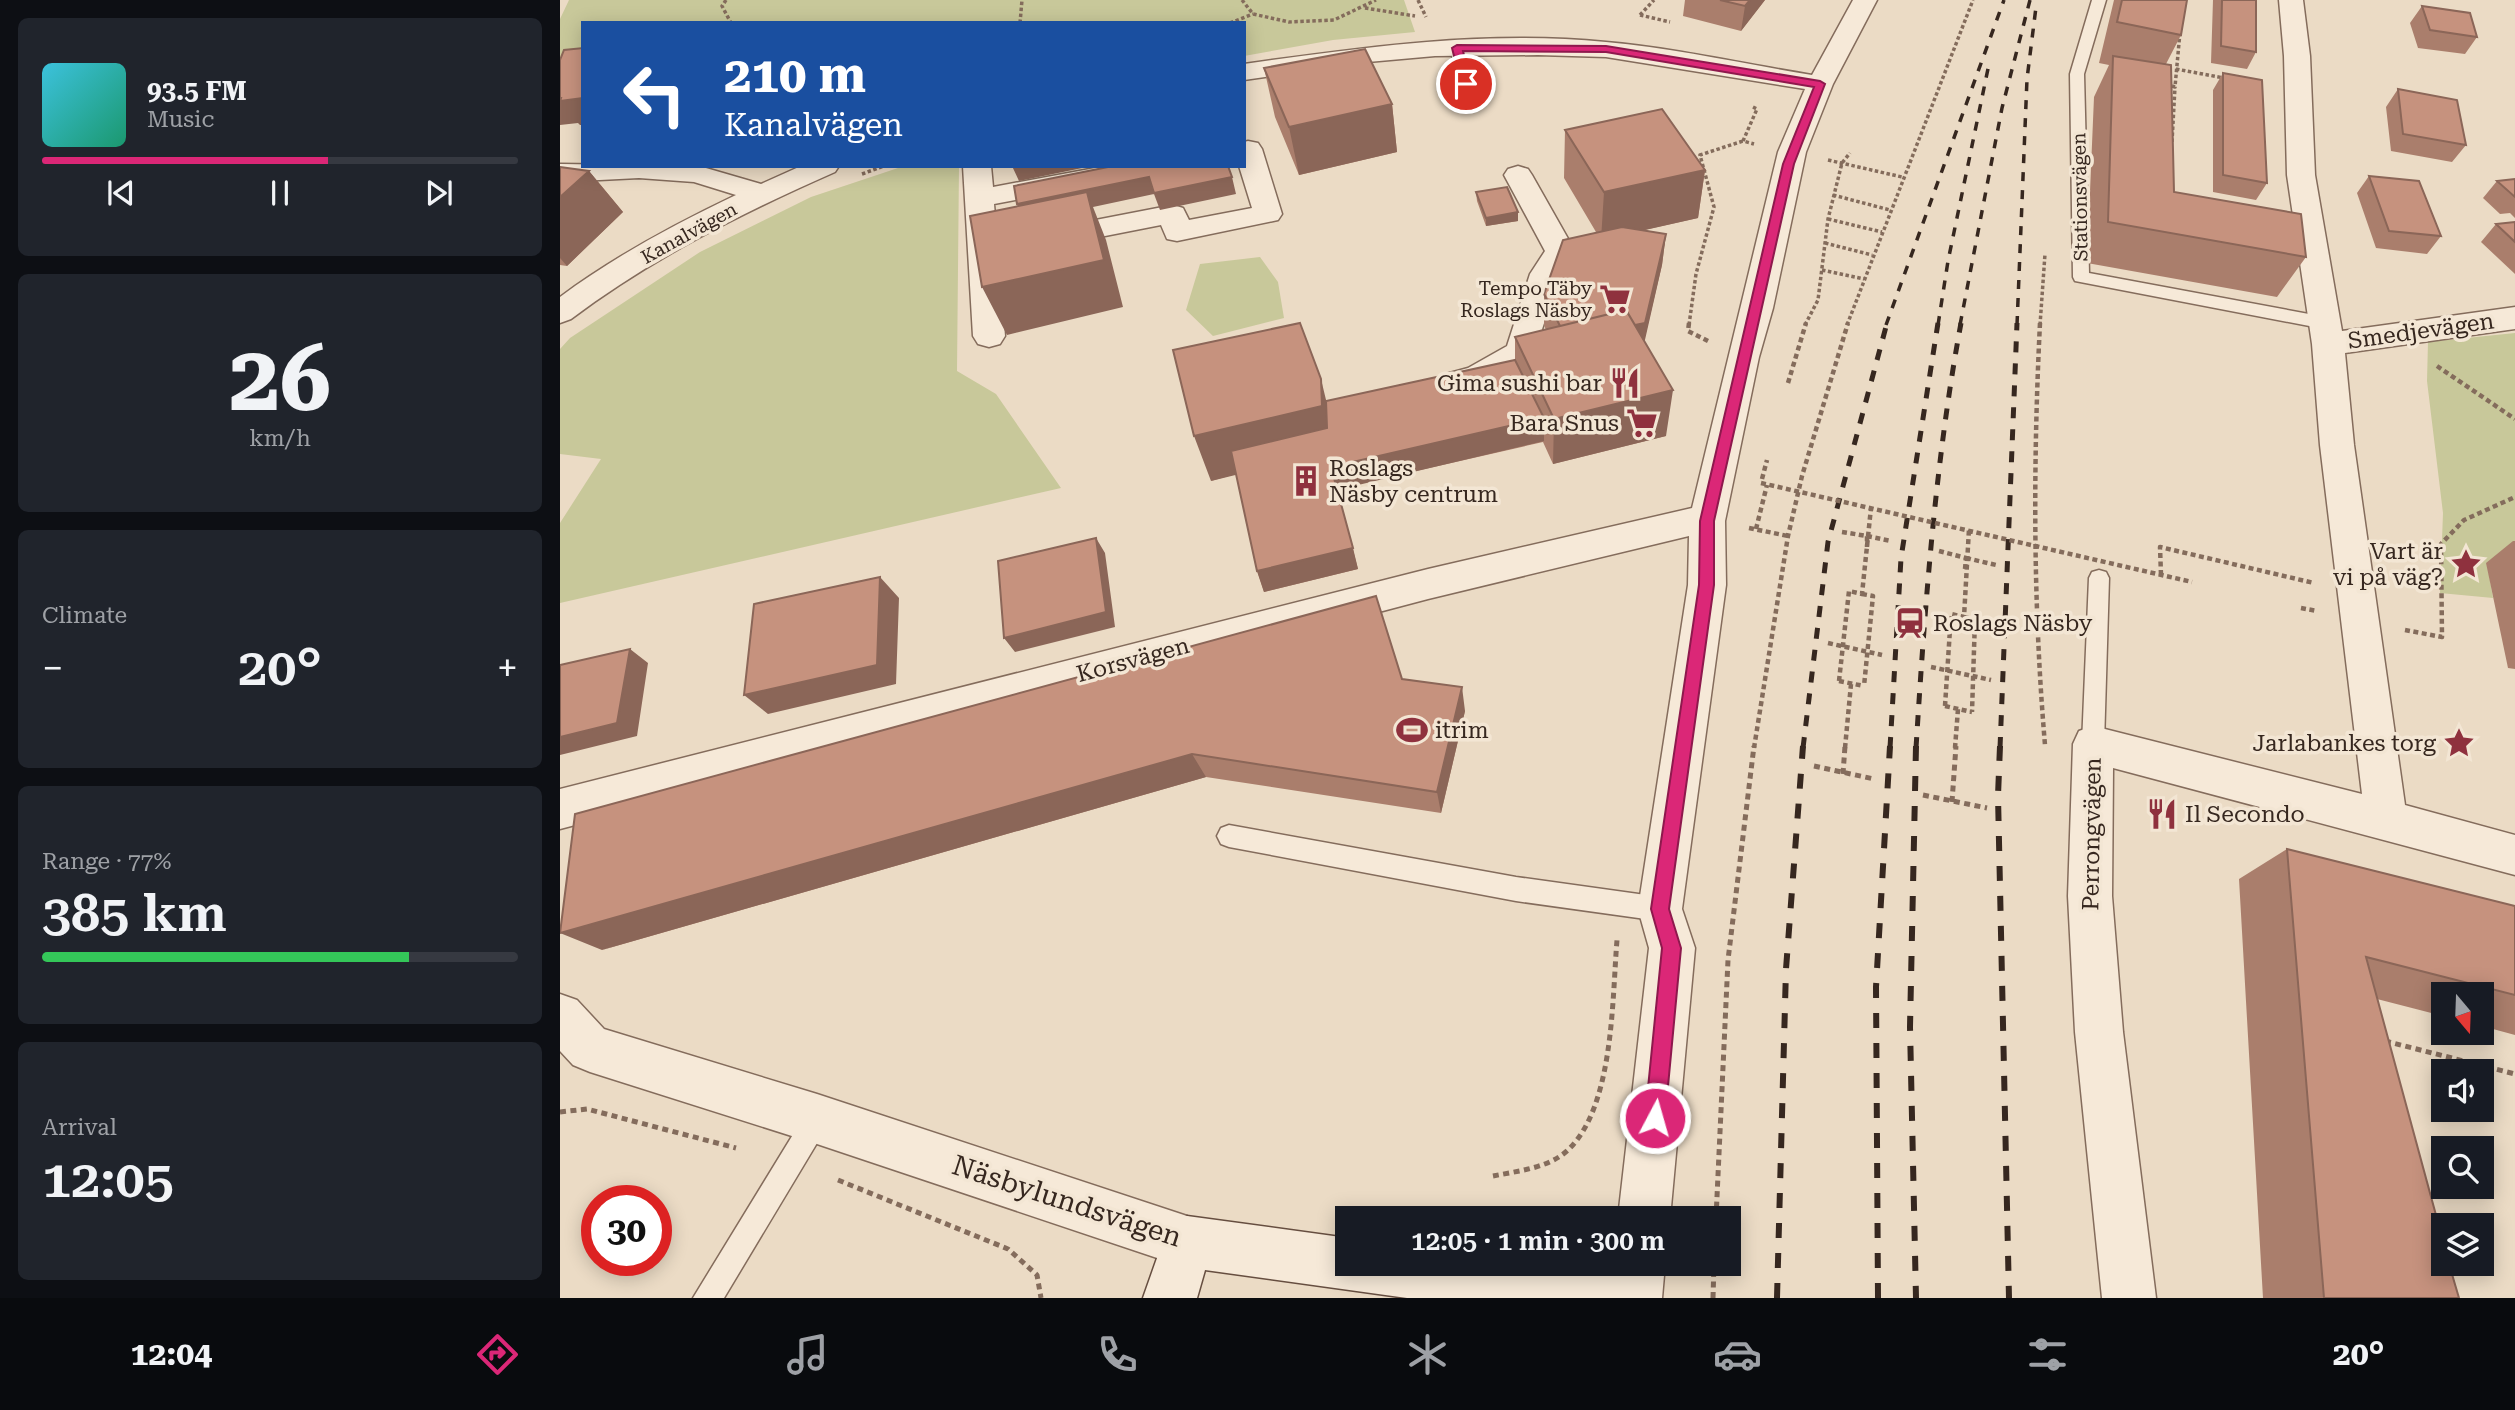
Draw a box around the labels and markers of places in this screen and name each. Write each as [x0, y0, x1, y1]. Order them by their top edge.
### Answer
pin [1436, 54, 1496, 114]
place label: Tempo Täby Roslags Näsby [1460, 277, 1593, 322]
supermarket icon: Tempo Täby Roslags Näsby [1598, 282, 1632, 316]
restaurant icon: Gima sushi bar [1608, 366, 1642, 400]
place label: Gima sushi bar [1437, 370, 1602, 397]
supermarket icon: Bara Snus [1625, 406, 1659, 440]
place label: Bara Snus [1510, 410, 1619, 437]
place label: Roslags Näsby centrum [1329, 455, 1498, 508]
building icon: Roslags Näsby centrum [1289, 464, 1323, 498]
place label: Vart är vi på väg? [2333, 538, 2443, 591]
place icon: Vart är vi på väg? [2449, 547, 2483, 581]
station icon: Roslags Näsby [1893, 606, 1927, 640]
place label: Roslags Näsby [1933, 610, 2093, 637]
sports icon: itrim [1395, 713, 1429, 747]
place label: itrim [1435, 717, 1489, 744]
place icon: Jarlabankes torg [2442, 726, 2476, 760]
place label: Jarlabankes torg [2253, 730, 2436, 757]
restaurant icon: Il Secondo [2145, 797, 2179, 831]
place label: Il Secondo [2185, 801, 2305, 828]

